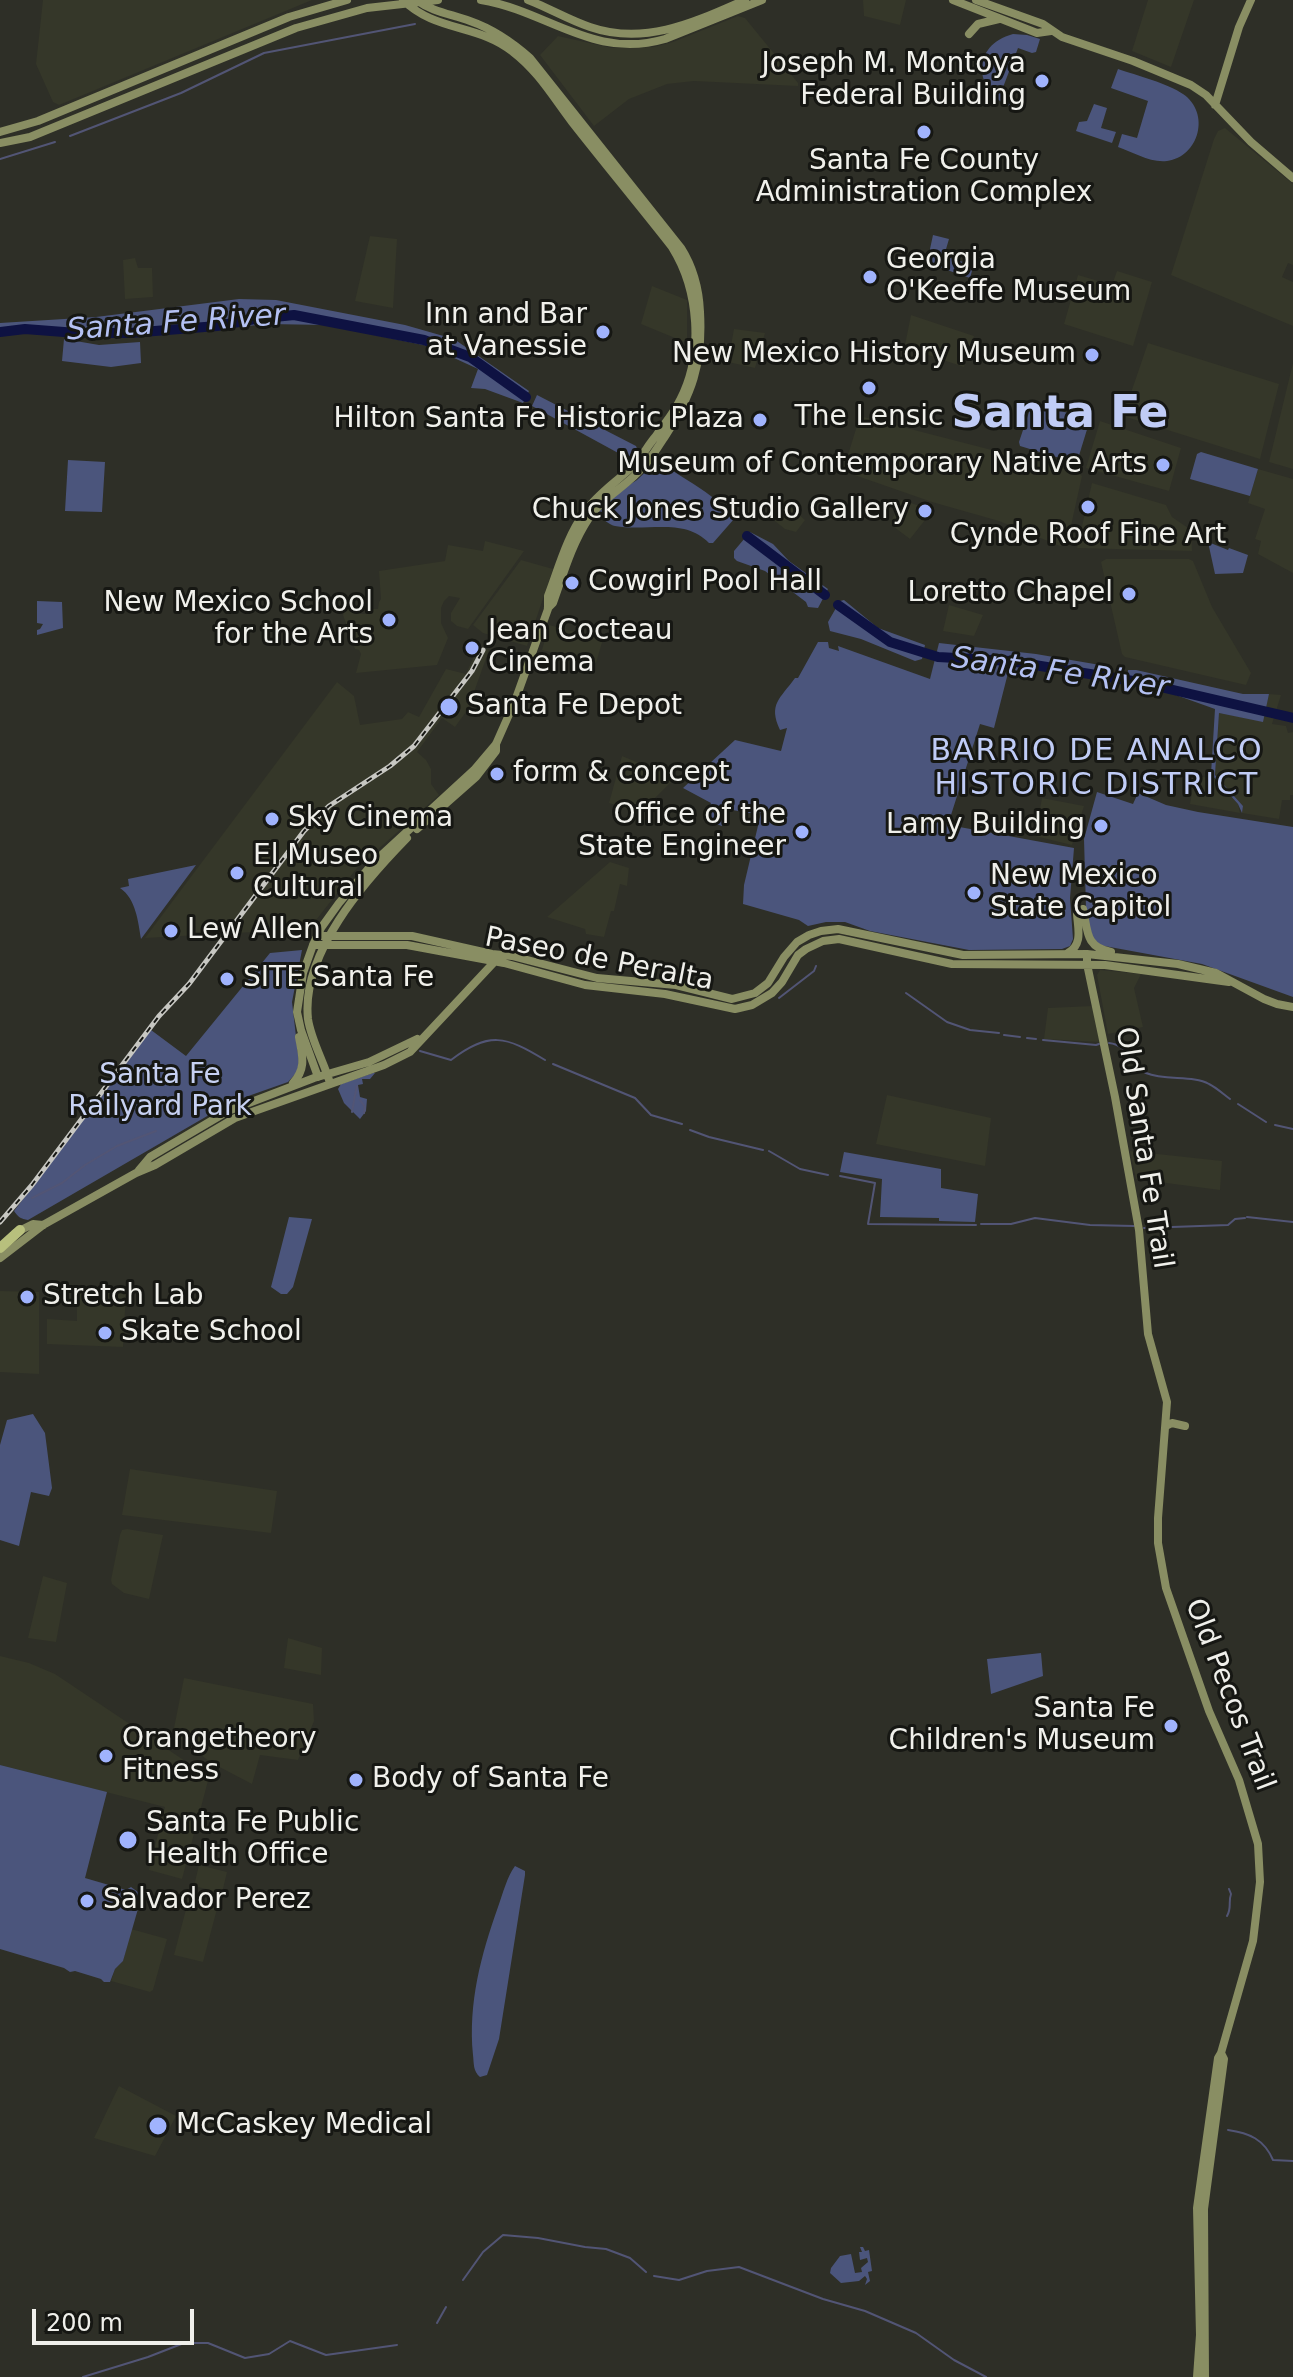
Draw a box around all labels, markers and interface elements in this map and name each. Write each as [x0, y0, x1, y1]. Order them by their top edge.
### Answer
place label: Joseph M. Montoya Federal Building [762, 48, 1026, 114]
marker: Joseph M. Montoya Federal Building [1033, 72, 1051, 90]
marker: Santa Fe County Administration Complex [915, 123, 933, 141]
place label: Santa Fe County Administration Complex [756, 145, 1092, 211]
place label: Georgia O'Keeffe Museum [886, 244, 1131, 310]
marker: Georgia O'Keeffe Museum [861, 268, 879, 286]
water label: Santa Fe River [65, 298, 287, 350]
place label: Inn and Bar at Vanessie [425, 299, 587, 365]
marker: Inn and Bar at Vanessie [594, 323, 612, 341]
place label: New Mexico History Museum [672, 338, 1076, 372]
marker: New Mexico History Museum [1083, 346, 1101, 364]
marker: The Lensic [860, 379, 878, 397]
district label: Santa Fe [952, 390, 1168, 442]
place label: The Lensic [795, 401, 943, 435]
place label: Hilton Santa Fe Historic Plaza [333, 403, 744, 437]
marker: Hilton Santa Fe Historic Plaza [751, 411, 769, 429]
place label: Museum of Contemporary Native Arts [617, 448, 1147, 482]
marker: Museum of Contemporary Native Arts [1154, 456, 1172, 474]
place label: Chuck Jones Studio Gallery [532, 494, 909, 528]
marker: Cynde Roof Fine Art [1079, 498, 1097, 516]
marker: Chuck Jones Studio Gallery [916, 502, 934, 520]
place label: Cynde Roof Fine Art [950, 519, 1226, 553]
place label: Cowgirl Pool Hall [588, 566, 822, 600]
marker: Cowgirl Pool Hall [563, 574, 581, 592]
place label: Loretto Chapel [907, 577, 1113, 611]
marker: Loretto Chapel [1120, 585, 1138, 603]
place label: New Mexico School for the Arts [103, 587, 373, 653]
marker: New Mexico School for the Arts [380, 611, 398, 629]
place label: Jean Cocteau Cinema [488, 615, 672, 681]
marker: Jean Cocteau Cinema [463, 639, 481, 657]
water label: Santa Fe River [949, 641, 1171, 707]
place label: Santa Fe Depot [467, 690, 682, 724]
marker: Santa Fe Depot [438, 696, 460, 718]
district label: BARRIO DE ANALCO HISTORIC DISTRICT [930, 734, 1264, 804]
place label: form & concept [513, 757, 730, 791]
marker: form & concept [488, 765, 506, 783]
place label: Office of the State Engineer [578, 799, 786, 865]
place label: Sky Cinema [288, 802, 453, 836]
place label: Lamy Building [886, 809, 1085, 843]
marker: Sky Cinema [263, 810, 281, 828]
marker: Lamy Building [1092, 817, 1110, 835]
marker: Office of the State Engineer [793, 823, 811, 841]
place label: El Museo Cultural [253, 840, 378, 906]
place label: New Mexico State Capitol [990, 860, 1171, 926]
marker: El Museo Cultural [228, 864, 246, 882]
marker: New Mexico State Capitol [965, 884, 983, 902]
place label: Lew Allen [187, 914, 321, 948]
street label: Paseo de Peralta [482, 921, 716, 999]
marker: Lew Allen [162, 922, 180, 940]
place label: SITE Santa Fe [243, 962, 434, 996]
marker: SITE Santa Fe [218, 970, 236, 988]
street label: Old Santa Fe Trail [1107, 1025, 1179, 1271]
park label: Santa Fe Railyard Park [68, 1059, 252, 1125]
place label: Stretch Lab [43, 1280, 203, 1314]
marker: Stretch Lab [18, 1288, 36, 1306]
place label: Skate School [121, 1316, 302, 1350]
marker: Skate School [96, 1324, 114, 1342]
street label: Old Pecos Trail [1177, 1594, 1281, 1796]
place label: Santa Fe Children's Museum [889, 1693, 1155, 1759]
marker: Santa Fe Children's Museum [1162, 1717, 1180, 1735]
place label: Orangetheory Fitness [122, 1723, 317, 1789]
marker: Orangetheory Fitness [97, 1747, 115, 1765]
place label: Body of Santa Fe [372, 1763, 609, 1797]
marker: Body of Santa Fe [347, 1771, 365, 1789]
place label: Santa Fe Public Health Office [146, 1807, 359, 1873]
marker: Santa Fe Public Health Office [117, 1829, 139, 1851]
place label: Salvador Perez [103, 1884, 311, 1918]
marker: Salvador Perez [78, 1892, 96, 1910]
place label: McCaskey Medical [176, 2109, 432, 2143]
marker: McCaskey Medical [147, 2115, 169, 2137]
scale bar [36, 2293, 198, 2343]
text: 200 m [46, 2309, 123, 2337]

